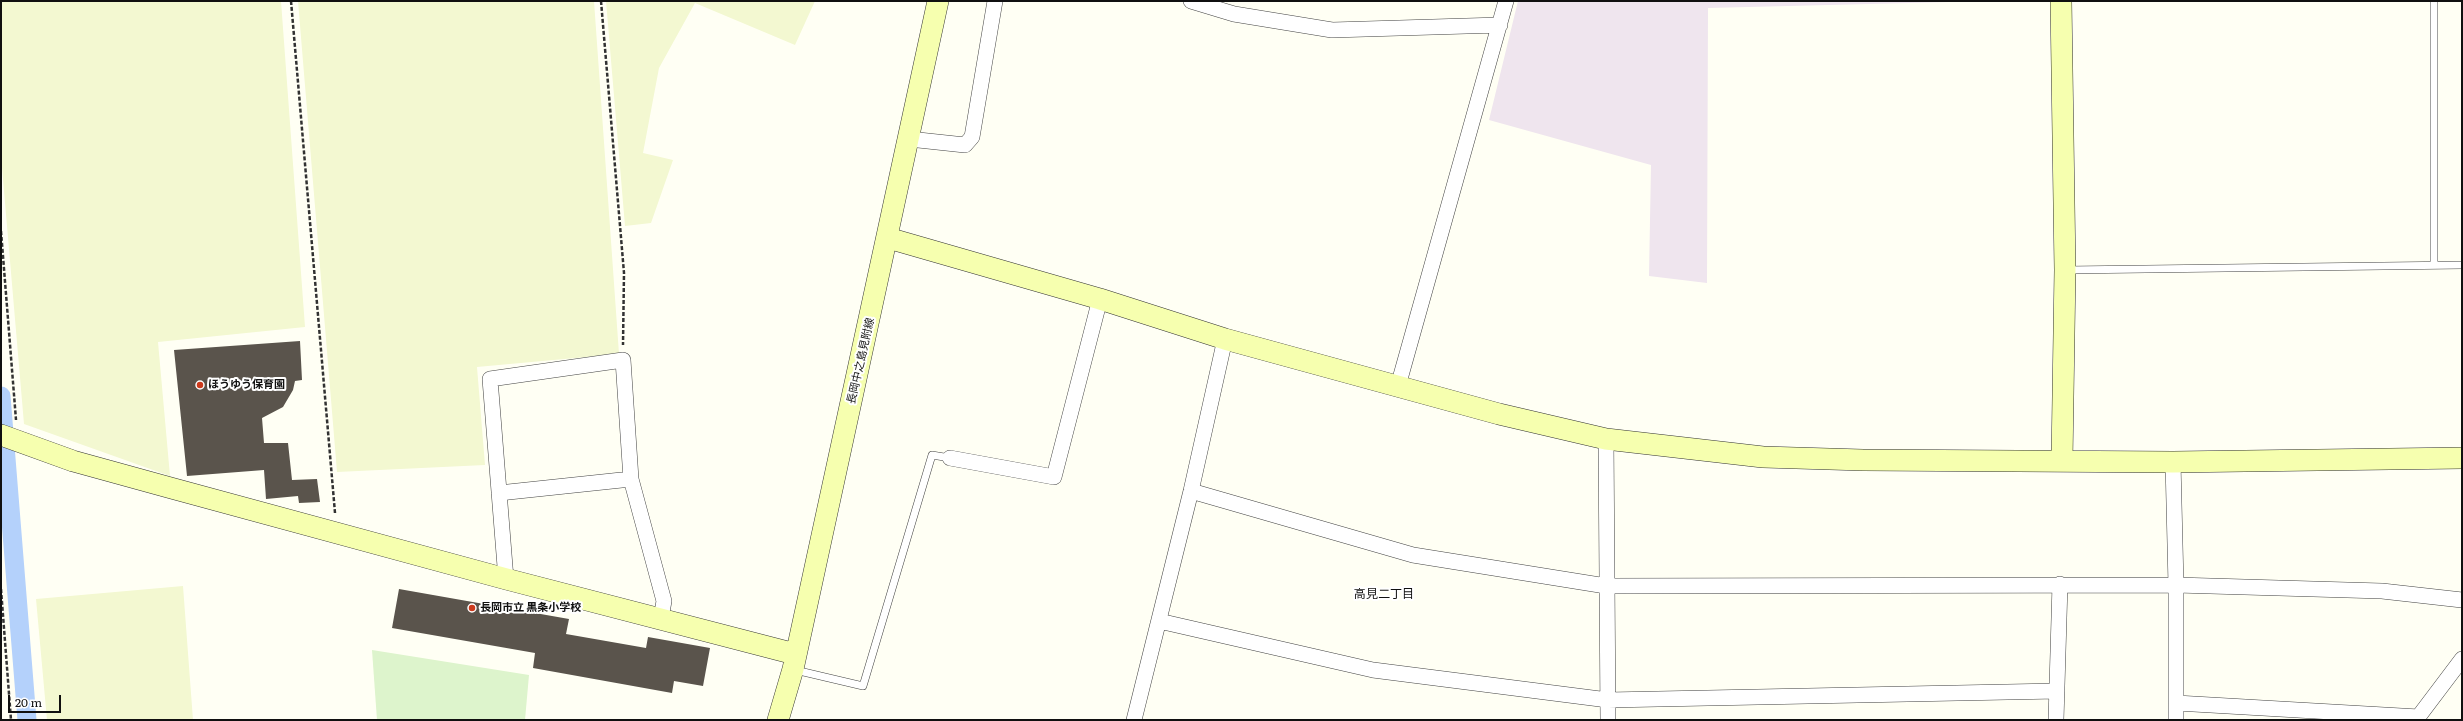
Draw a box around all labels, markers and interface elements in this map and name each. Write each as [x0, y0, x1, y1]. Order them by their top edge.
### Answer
street label: 長岡中之島見附線 [845, 317, 877, 405]
place label: ほうゆう保育園 [208, 378, 285, 392]
marker: ほうゆう保育園 [195, 380, 205, 390]
district label: 高見二丁目 [1354, 587, 1414, 601]
place label: 長岡市立 黒条小学校 [480, 601, 581, 615]
marker: 長岡市立 黒条小学校 [467, 603, 477, 613]
scale bar [10, 687, 63, 713]
text: 20 m [15, 693, 42, 711]

